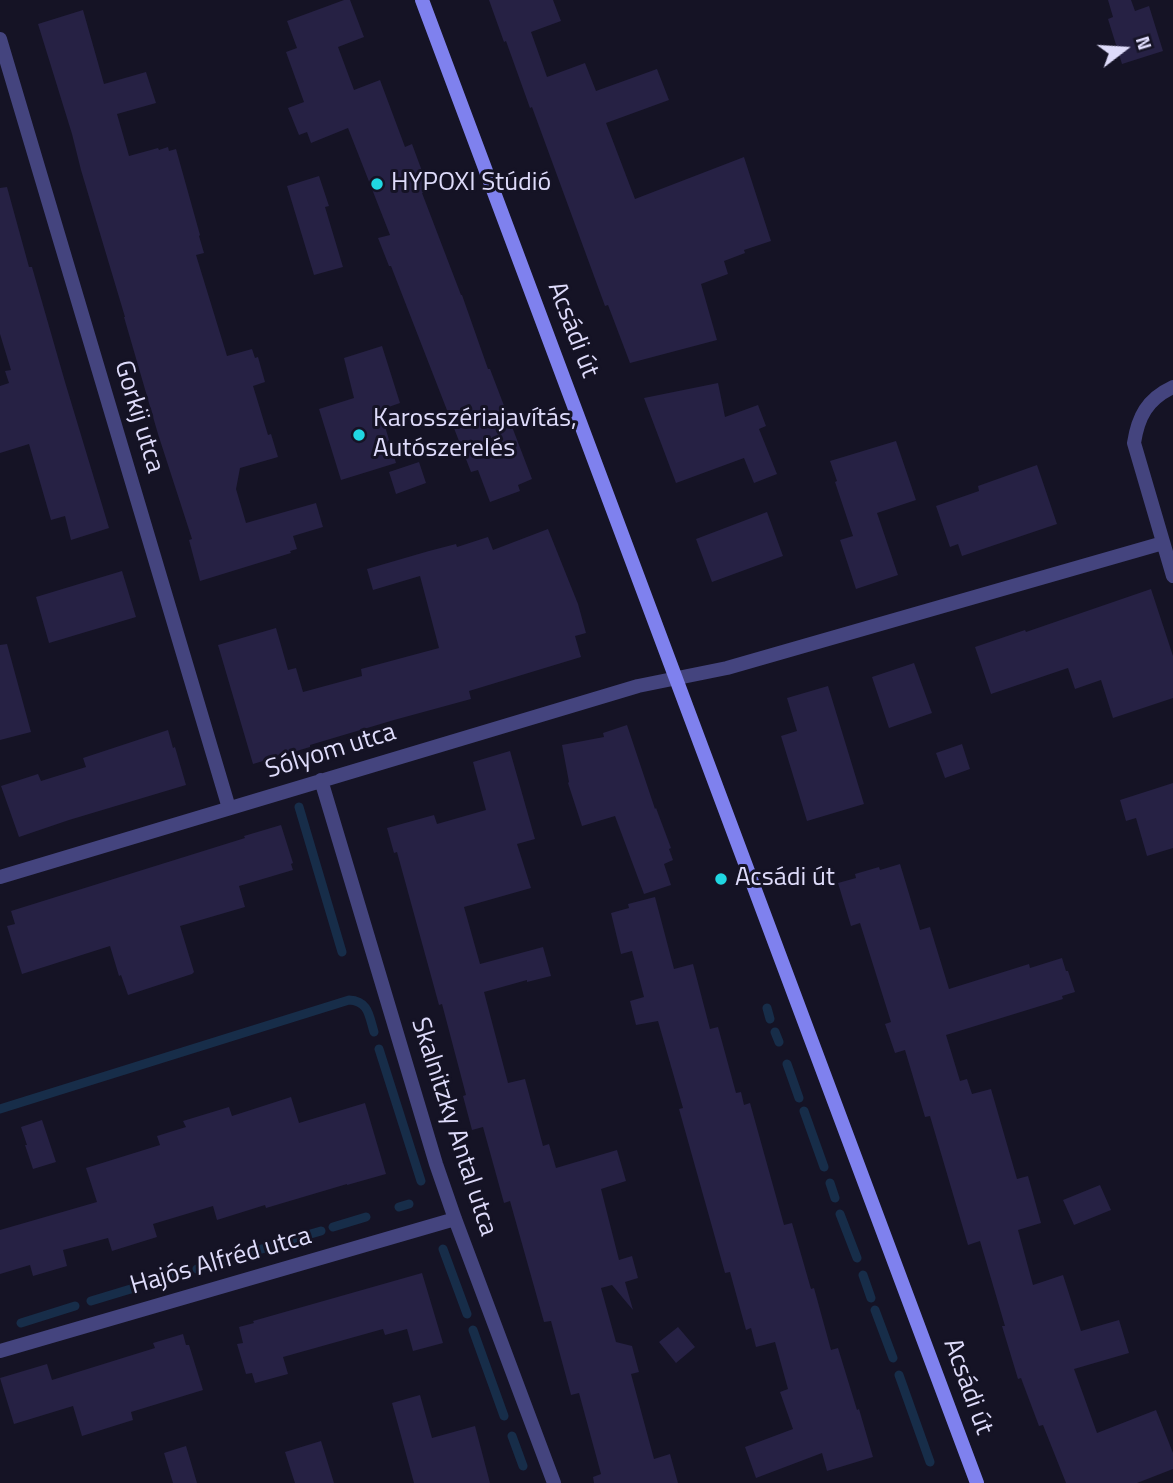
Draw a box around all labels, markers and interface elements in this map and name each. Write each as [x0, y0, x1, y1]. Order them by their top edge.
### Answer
north arrow [1089, 14, 1159, 84]
text: N [1129, 32, 1160, 53]
place label: HYPOXI Stúdió [391, 168, 551, 200]
marker: HYPOXI Stúdió [369, 176, 385, 192]
street label: Acsádi út [540, 278, 604, 382]
street label: Gorkij utca [106, 357, 170, 477]
place label: Karosszériajavítás, Autószerelés [373, 404, 577, 466]
marker: Karosszériajavítás, Autószerelés [351, 427, 367, 443]
street label: Sólyom utca [262, 717, 400, 787]
place label: Acsádi út [735, 863, 835, 895]
marker: Acsádi út [713, 871, 729, 887]
street label: Skalnitzky Antal utca [403, 1014, 503, 1240]
street label: Hajós Alfréd utca [127, 1221, 315, 1303]
street label: Acsádi út [935, 1335, 999, 1439]

